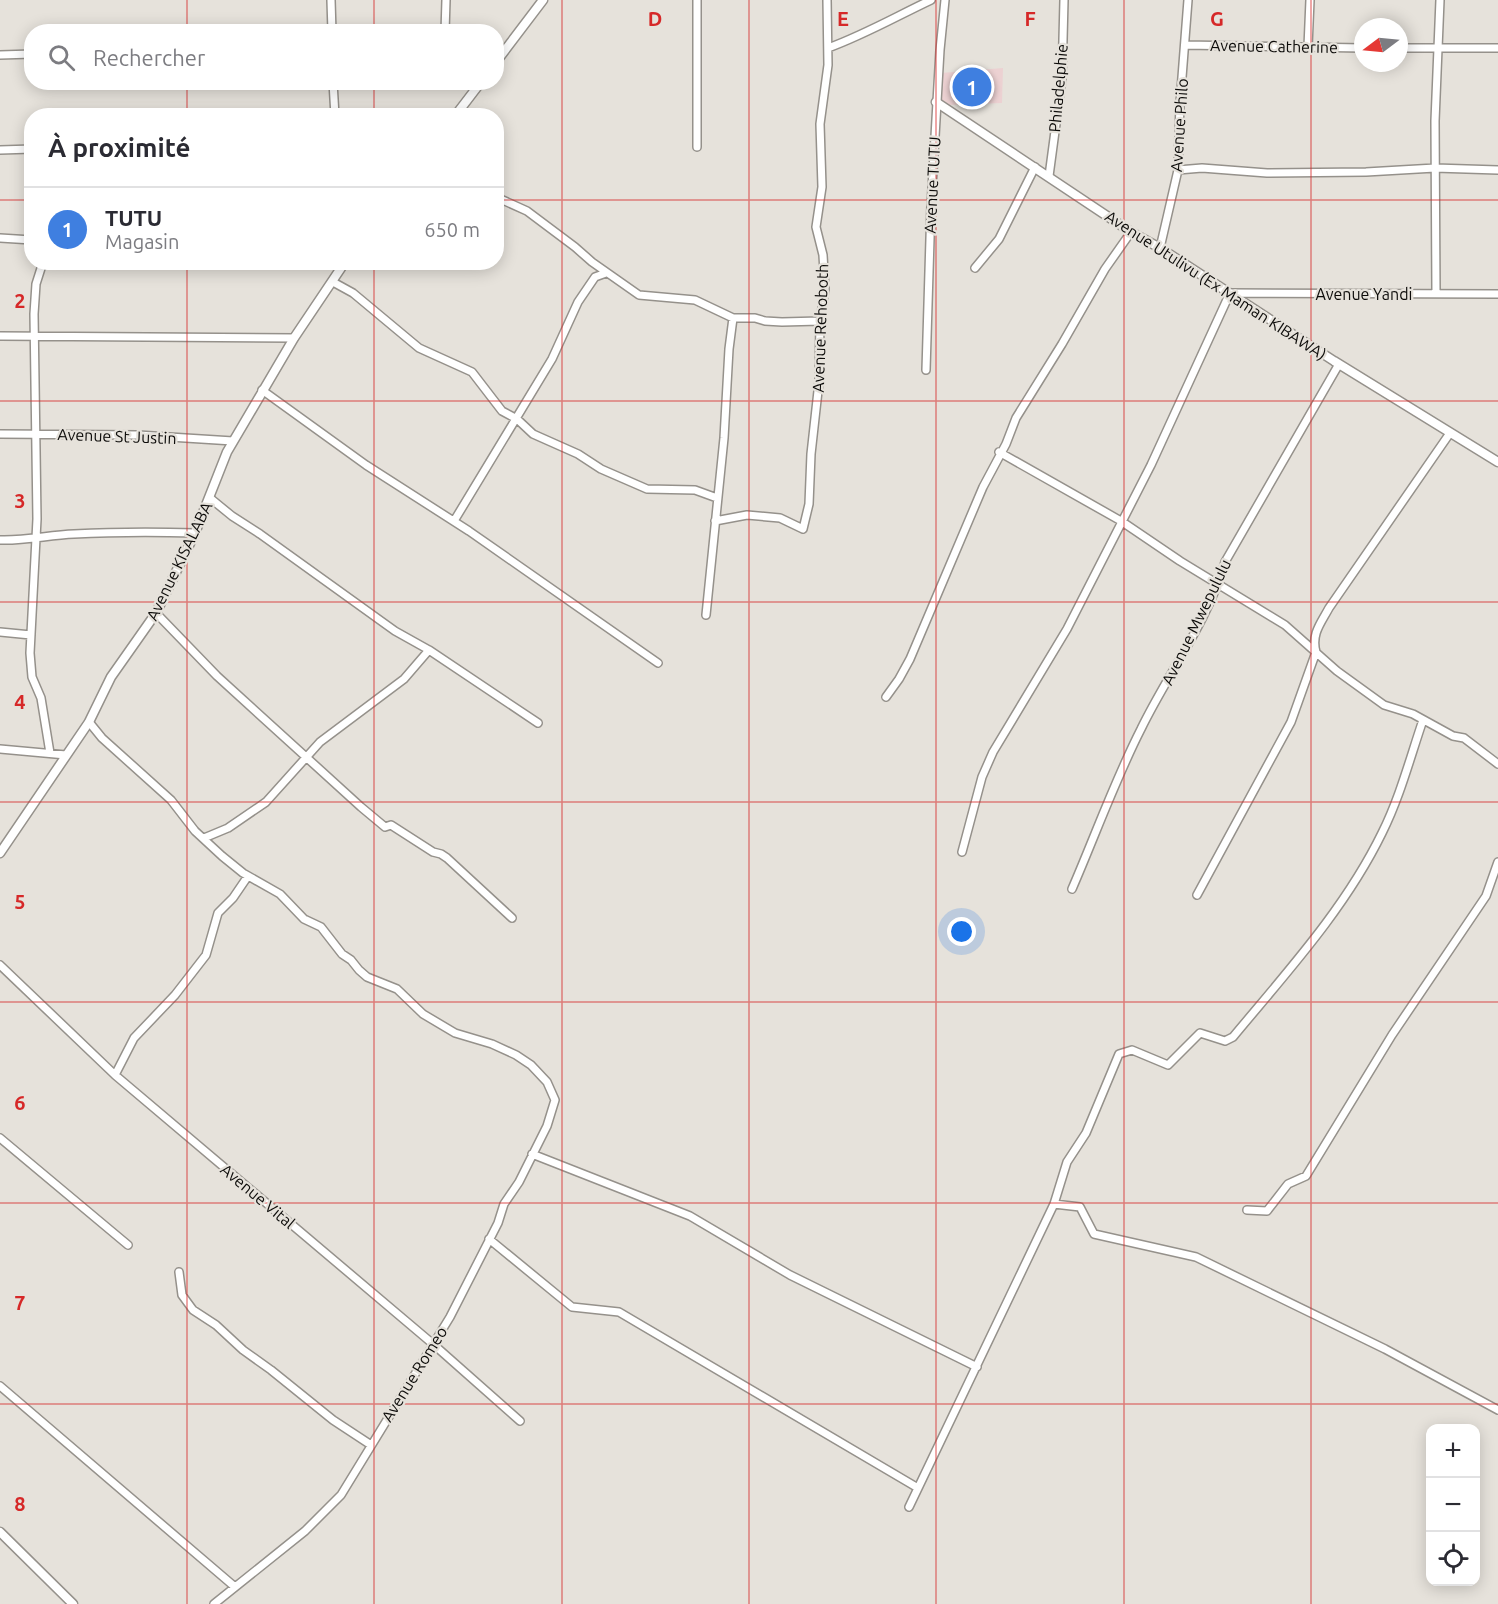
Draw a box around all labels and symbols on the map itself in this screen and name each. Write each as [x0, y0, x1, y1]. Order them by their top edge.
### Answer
text: D [648, 7, 662, 30]
text: E [837, 7, 849, 30]
text: F [1024, 7, 1036, 30]
text: G [1210, 7, 1224, 30]
north arrow [1354, 18, 1408, 72]
street label: Avenue Catherine [1210, 36, 1338, 56]
street label: Philadelphie [1045, 43, 1071, 133]
pin: 1 [952, 64, 992, 110]
street label: Avenue Philo [1167, 78, 1191, 172]
street label: Avenue TUTU [920, 136, 944, 234]
street label: Avenue Utulivu (Ex Maman KIBAWA) [1102, 207, 1330, 364]
street label: Avenue Rehoboth [809, 263, 831, 393]
street label: Avenue Yandi [1316, 285, 1412, 303]
text: 2 [14, 289, 26, 312]
street label: Avenue St Justin [57, 425, 177, 447]
text: 3 [14, 489, 26, 512]
street label: Avenue KISALABA [142, 498, 216, 623]
street label: Avenue Mwepululu [1158, 556, 1234, 688]
text: 4 [14, 690, 26, 713]
text: 5 [14, 890, 26, 913]
your location [947, 917, 976, 946]
text: 6 [14, 1091, 26, 1114]
street label: Avenue Vital [217, 1160, 299, 1232]
text: 7 [14, 1291, 26, 1314]
street label: Avenue Romeo [378, 1323, 450, 1425]
text: 8 [14, 1492, 26, 1515]

